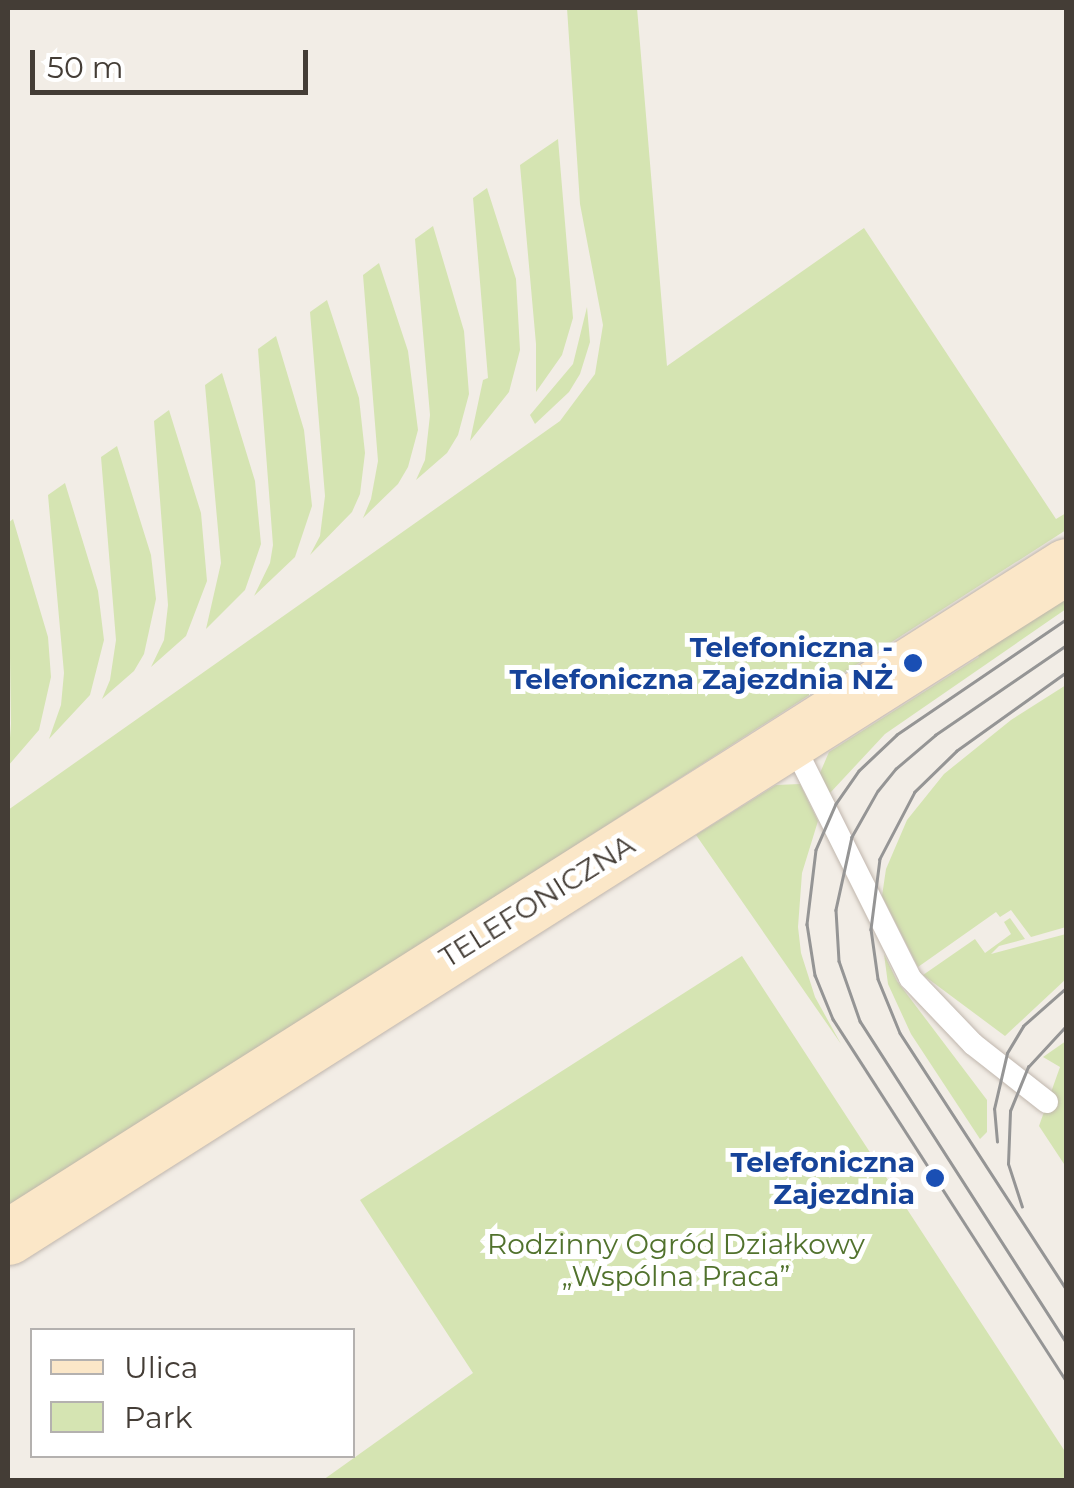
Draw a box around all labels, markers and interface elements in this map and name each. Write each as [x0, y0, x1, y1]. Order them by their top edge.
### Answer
scale bar [35, 30, 312, 92]
text: 50 m [47, 49, 124, 86]
place label: Telefoniczna - Telefoniczna Zajezdnia NŻ [509, 630, 893, 696]
marker: Telefoniczna - Telefoniczna Zajezdnia NŻ [902, 652, 924, 674]
street label: TELEFONICZNA [433, 828, 641, 974]
place label: Telefoniczna Zajezdnia [730, 1145, 915, 1211]
marker: Telefoniczna Zajezdnia [924, 1167, 946, 1189]
park label: Rodzinny Ogród Działkowy „Wspólna Praca” [487, 1227, 865, 1293]
legend [30, 1328, 355, 1458]
text: Ulica [124, 1349, 199, 1386]
text: Park [124, 1399, 193, 1436]

